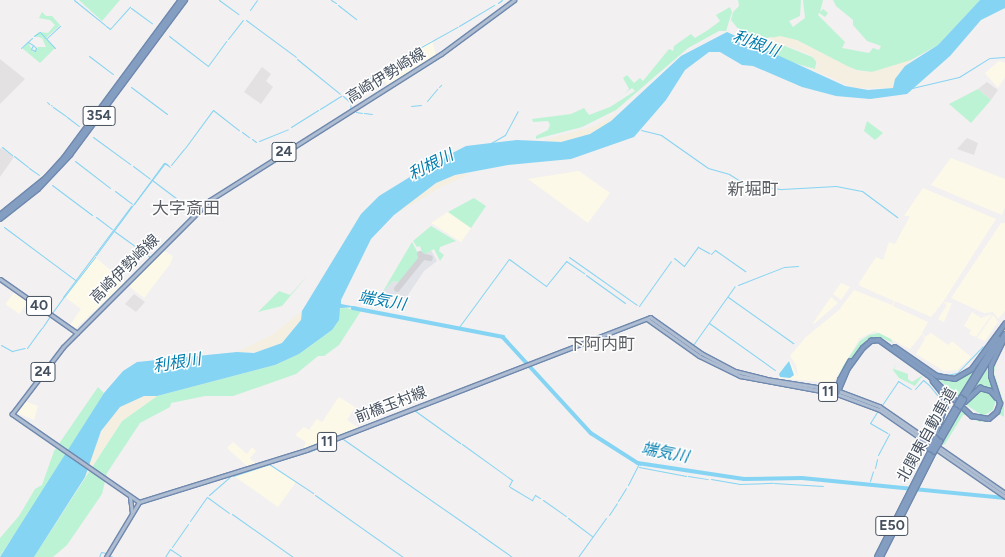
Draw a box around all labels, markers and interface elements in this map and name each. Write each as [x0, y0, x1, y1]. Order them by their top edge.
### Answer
water label: 利根川 [730, 27, 782, 61]
street label: 高崎伊勢崎線 [343, 45, 429, 107]
road number: 354 [82, 104, 116, 128]
road number: 24 [271, 140, 297, 164]
water label: 利根川 [405, 146, 457, 184]
district label: 新堀町 [728, 180, 778, 200]
district label: 大字斎田 [152, 199, 220, 219]
street label: 高崎伊勢崎線 [87, 231, 163, 307]
water label: 端気川 [357, 287, 407, 315]
road number: 40 [26, 294, 52, 318]
district label: 下阿内町 [567, 335, 635, 355]
water label: 利根川 [152, 350, 202, 376]
road number: 24 [30, 360, 56, 384]
road number: 11 [818, 380, 838, 404]
street label: 前橋玉村線 [353, 383, 429, 427]
street label: 北関東自動車道 [894, 385, 960, 485]
road number: 11 [317, 430, 337, 454]
water label: 端気川 [640, 439, 690, 467]
road number: E50 [875, 514, 909, 538]

